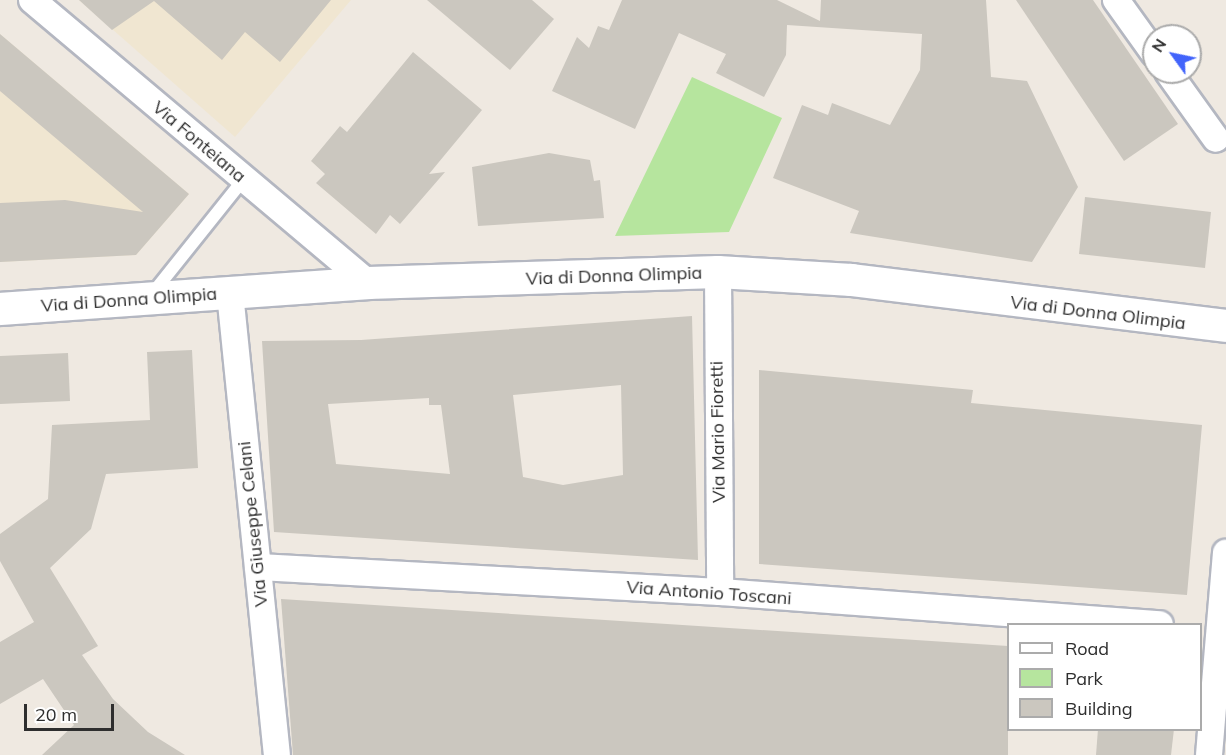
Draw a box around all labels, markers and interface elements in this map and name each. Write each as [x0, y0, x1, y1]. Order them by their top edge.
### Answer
north arrow [1142, 24, 1202, 84]
text: N [1147, 35, 1170, 56]
street label: Via Fonteiana [148, 97, 250, 187]
street label: Via di Donna Olimpia [525, 262, 703, 290]
street label: Via di Donna Olimpia [40, 283, 218, 317]
street label: Via di Donna Olimpia [1009, 292, 1187, 334]
street label: Via Mario Fioretti [706, 361, 730, 503]
street label: Via Giuseppe Celani [234, 440, 272, 608]
street label: Via Antonio Toscani [626, 576, 792, 610]
legend [1007, 623, 1202, 731]
text: Road [1065, 637, 1109, 660]
text: Park [1065, 667, 1103, 690]
scale bar [27, 692, 117, 730]
text: Building [1065, 697, 1133, 720]
text: 20 m [35, 703, 77, 726]

